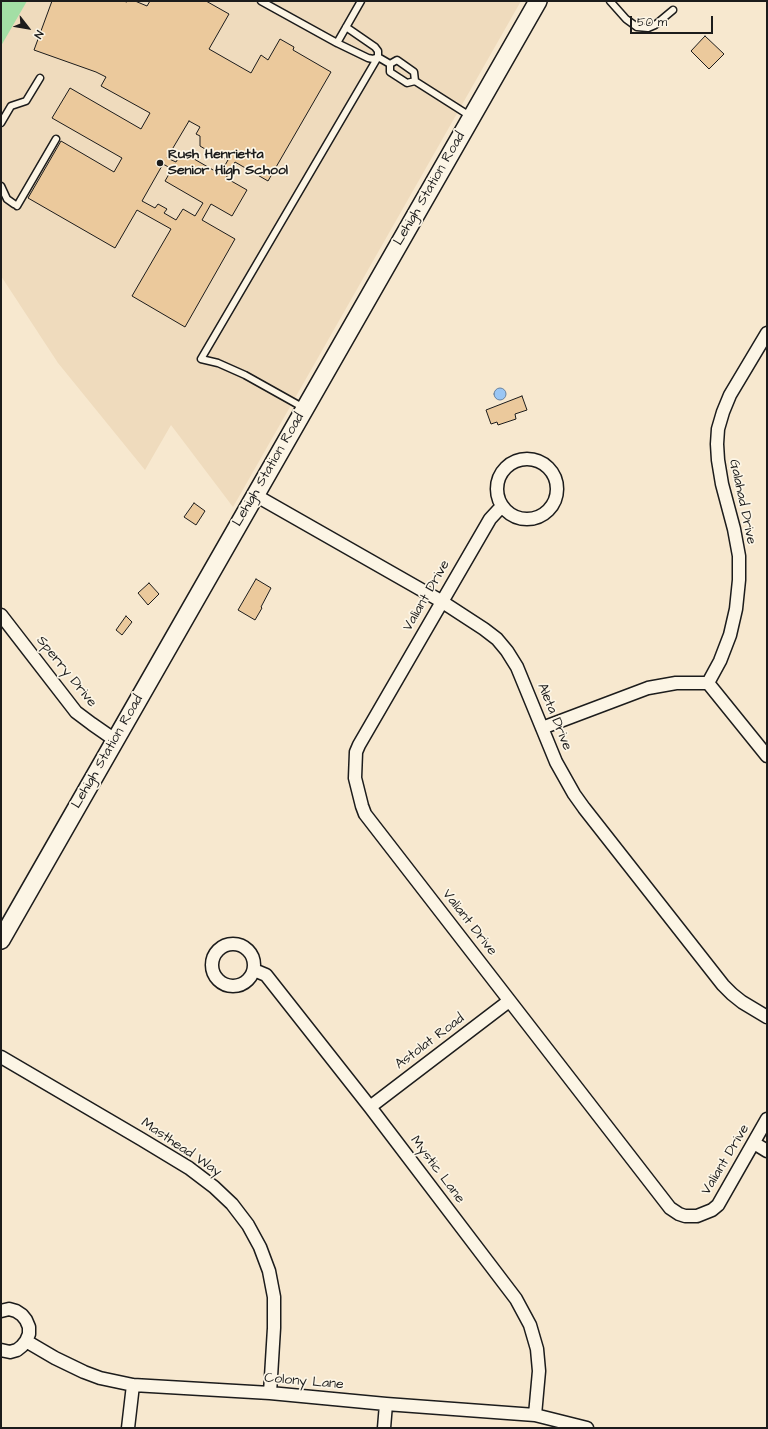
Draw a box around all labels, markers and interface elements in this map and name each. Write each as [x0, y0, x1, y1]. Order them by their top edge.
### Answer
north arrow [8, 8, 48, 48]
scale bar [632, 8, 715, 34]
text: 50 m [637, 14, 667, 31]
text: N [31, 28, 47, 41]
street label: Lehigh Station Road [391, 129, 469, 249]
place label: Rush Henrietta Senior High School [168, 147, 288, 180]
marker: Rush Henrietta Senior High School [155, 158, 165, 168]
street label: Lehigh Station Road [230, 410, 308, 530]
street label: Galahad Drive [725, 458, 759, 546]
street label: Valiant Drive [400, 557, 454, 635]
street label: Sperry Drive [32, 633, 100, 711]
street label: Aleta Drive [533, 681, 575, 753]
street label: Lehigh Station Road [69, 692, 147, 812]
street label: Valiant Drive [438, 887, 500, 959]
street label: Astolat Road [392, 1011, 468, 1073]
street label: Masthead Way [137, 1115, 225, 1181]
street label: Valiant Drive [698, 1122, 754, 1198]
street label: Mystic Lane [406, 1133, 468, 1207]
street label: Colony Lane [264, 1370, 344, 1394]

